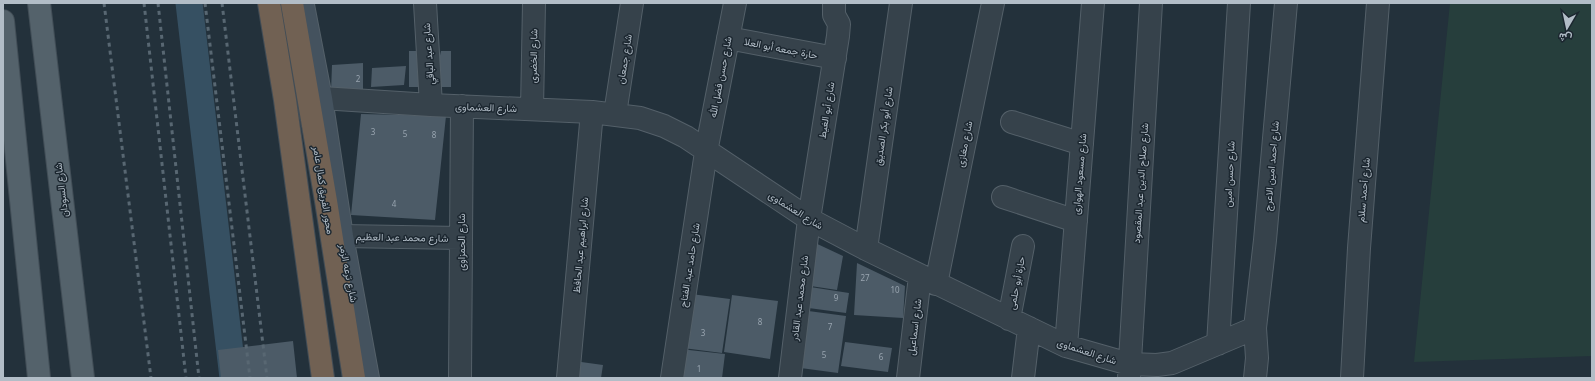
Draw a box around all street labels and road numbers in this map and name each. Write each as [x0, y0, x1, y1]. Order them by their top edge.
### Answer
street label: شارع عبد الباقي [419, 23, 439, 85]
street label: شارع الخضرى [526, 29, 540, 83]
street label: شارع جمعان [613, 33, 635, 85]
street label: حارة جمعه أبو العلا [743, 34, 819, 62]
street label: شارع حسن فضل الله [705, 35, 735, 119]
street label: شارع أبو الغيط [815, 81, 837, 139]
street label: شارع أبو بكر الصديق [871, 86, 895, 166]
street label: شارع العشماوى [455, 99, 517, 115]
street label: شارع مغازى [953, 120, 975, 168]
street label: شارع احمد امين الاعرج [1260, 120, 1282, 212]
street label: شارع صلاح الدين عبد المقصود [1129, 122, 1151, 244]
street label: شارع مسعود الهوارى [1068, 133, 1090, 215]
street label: شارع حسن امين [1220, 140, 1238, 208]
street label: محور الفريق كمال عامر [310, 144, 338, 235]
street label: شارع أحمد سلام [1353, 157, 1373, 223]
street label: شارع السودان [51, 162, 71, 218]
street label: شارع العشماوى [766, 188, 826, 232]
street label: شارع ابراهيم عبد الحافظ [569, 196, 591, 294]
street label: شارع الحمزاوى [454, 213, 468, 271]
street label: شارع حامد عبد الفتاح [675, 222, 703, 308]
street label: شارع محمد عبد العظيم [356, 229, 449, 245]
street label: شارع ترعه الزمر [336, 242, 362, 304]
street label: شارع محمد عبد القادر [787, 254, 811, 343]
street label: حارة أبو حلمى [1004, 255, 1028, 311]
street label: شارع اسماعيل [904, 298, 924, 356]
street label: شارع العشماوى [1055, 335, 1119, 367]

